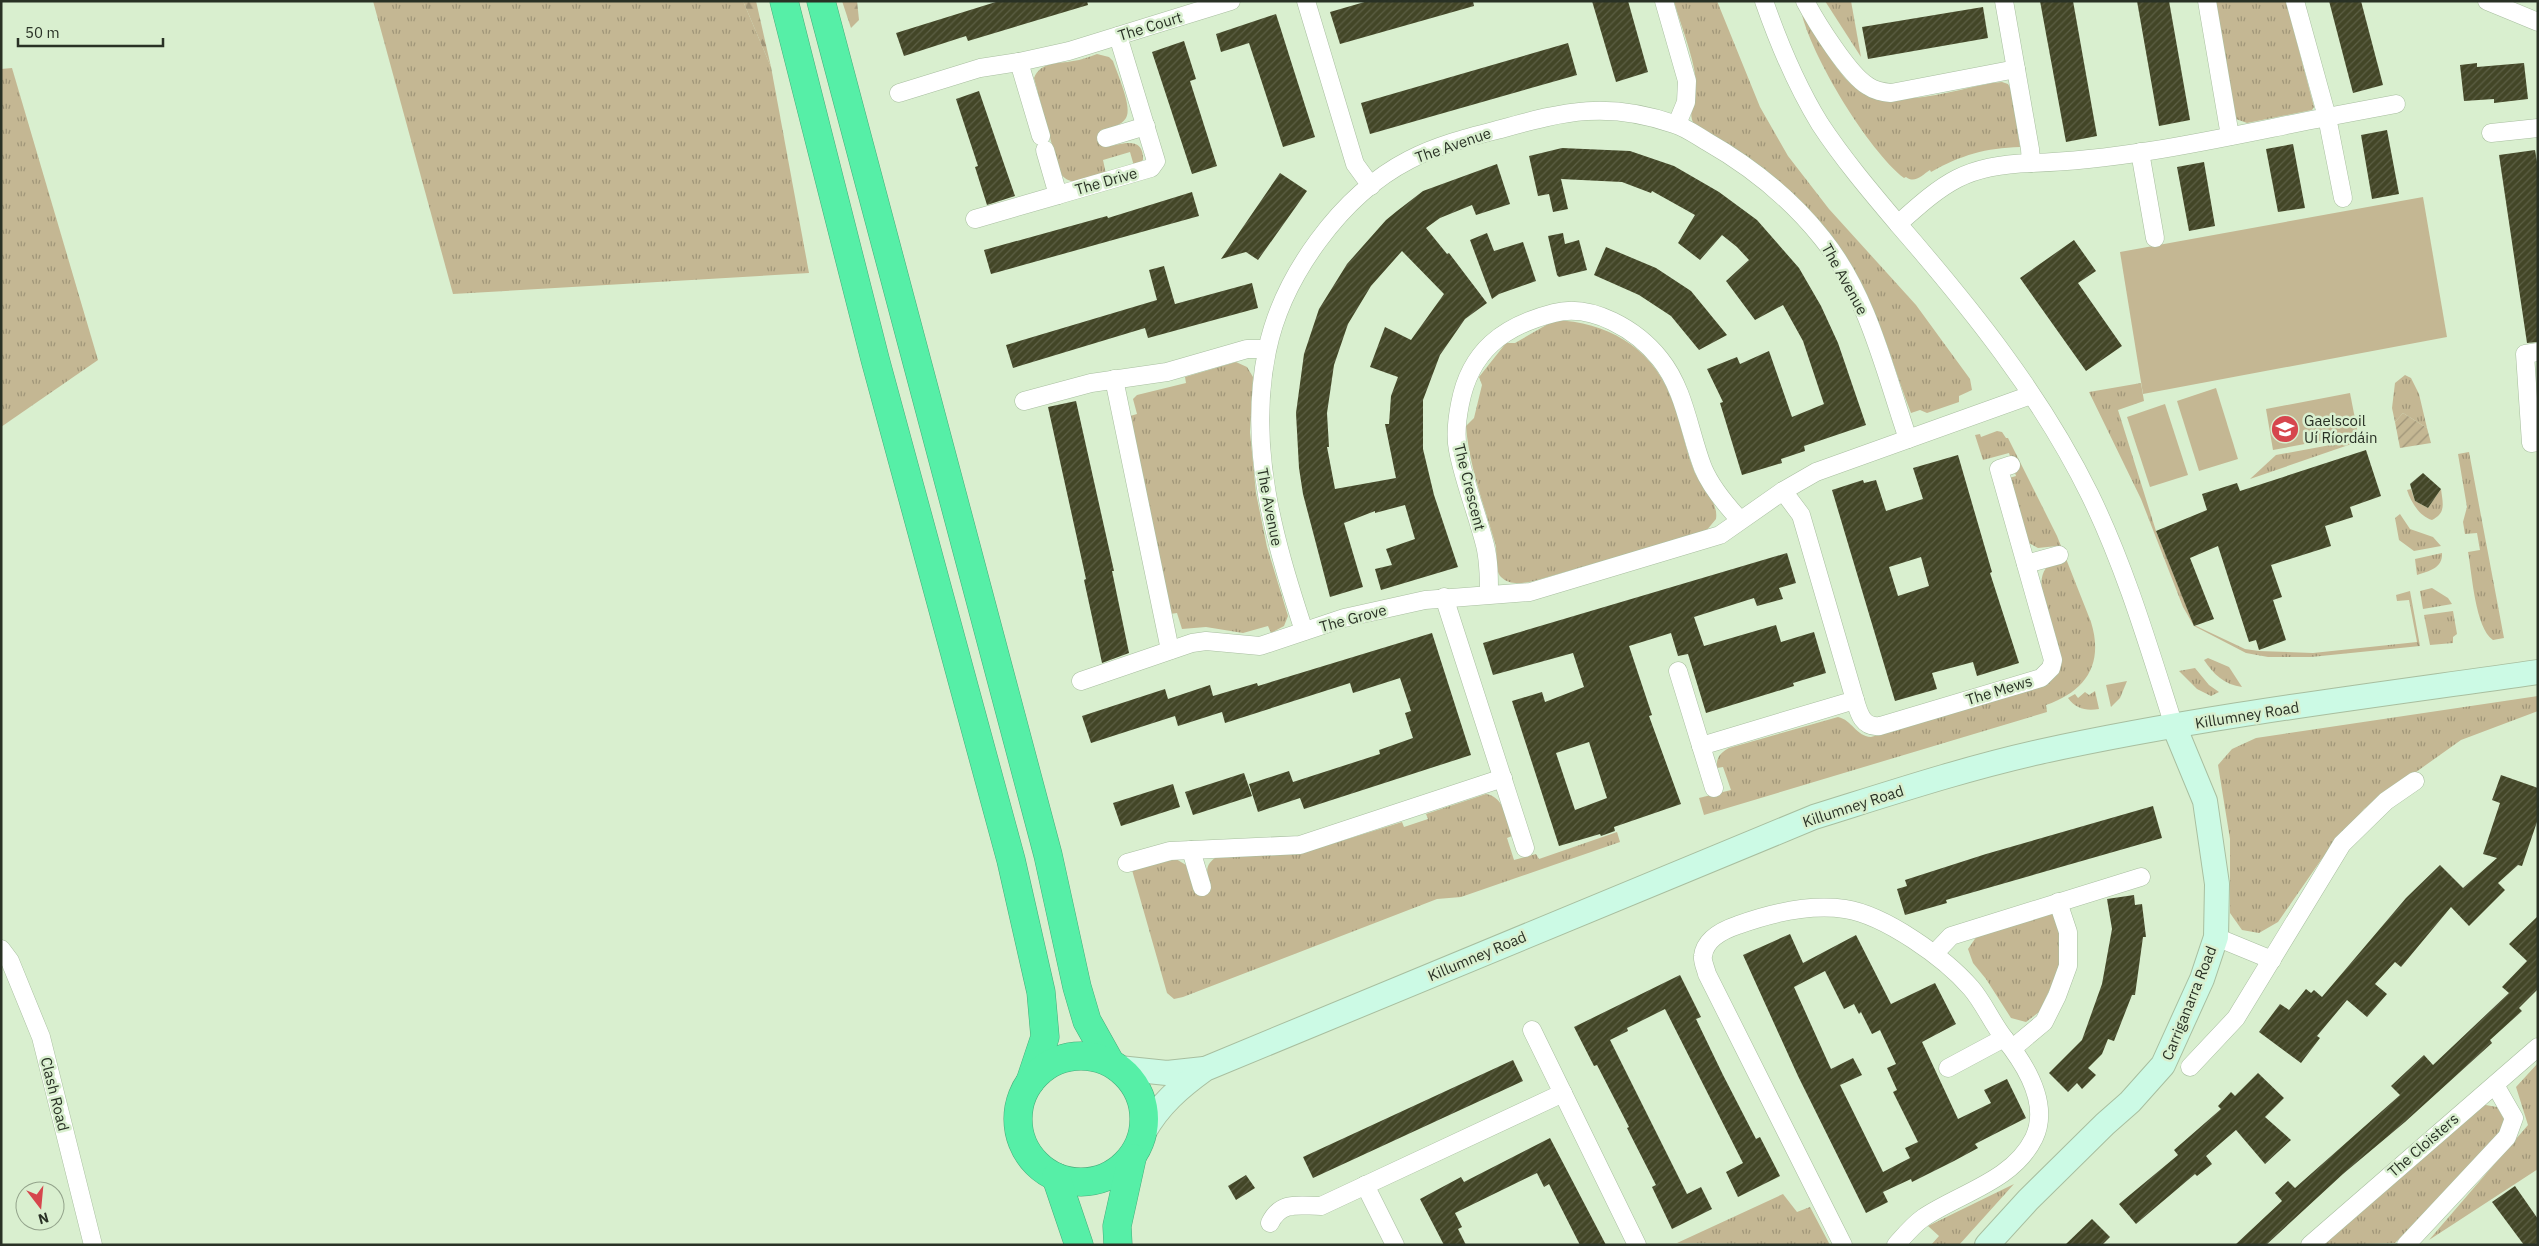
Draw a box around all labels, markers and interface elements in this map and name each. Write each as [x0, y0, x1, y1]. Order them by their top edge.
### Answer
street label: The Court [1116, 7, 1184, 45]
scale bar [18, 15, 162, 47]
text: 50 m [25, 23, 60, 42]
street label: The Avenue [1413, 123, 1493, 167]
street label: The Drive [1073, 163, 1139, 199]
street label: The Avenue [1818, 240, 1872, 318]
place label: Gaelscoil Uí Ríordáin [2304, 411, 2378, 447]
school or university icon: Gaelscoil Uí Ríordáin [2270, 414, 2300, 444]
street label: The Crescent [1450, 442, 1490, 532]
street label: The Avenue [1253, 466, 1287, 548]
street label: The Grove [1317, 600, 1389, 636]
street label: The Mews [1964, 671, 2034, 709]
street label: Killumney Road [2194, 697, 2300, 733]
street label: Killumney Road [1800, 781, 1906, 831]
street label: Killumney Road [1425, 927, 1529, 985]
street label: Carriganarra Road [2157, 943, 2221, 1063]
street label: Clash Road [37, 1055, 73, 1133]
street label: The Cloisters [2384, 1109, 2462, 1181]
north arrow [15, 1181, 65, 1231]
text: N [36, 1208, 51, 1229]

